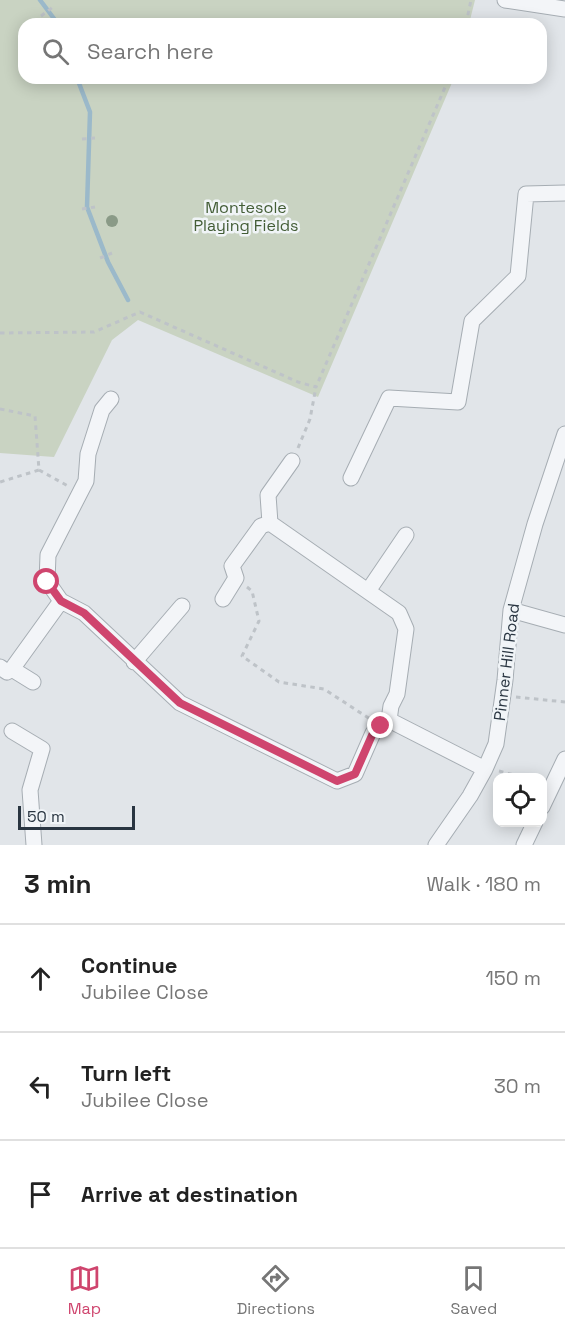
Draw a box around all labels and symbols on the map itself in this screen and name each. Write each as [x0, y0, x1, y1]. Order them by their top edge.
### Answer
park label: Montesole Playing Fields [193, 197, 299, 236]
route start [33, 568, 59, 594]
street label: Pinner Hill Road [489, 602, 524, 722]
route end [367, 712, 393, 738]
scale bar [18, 803, 135, 830]

